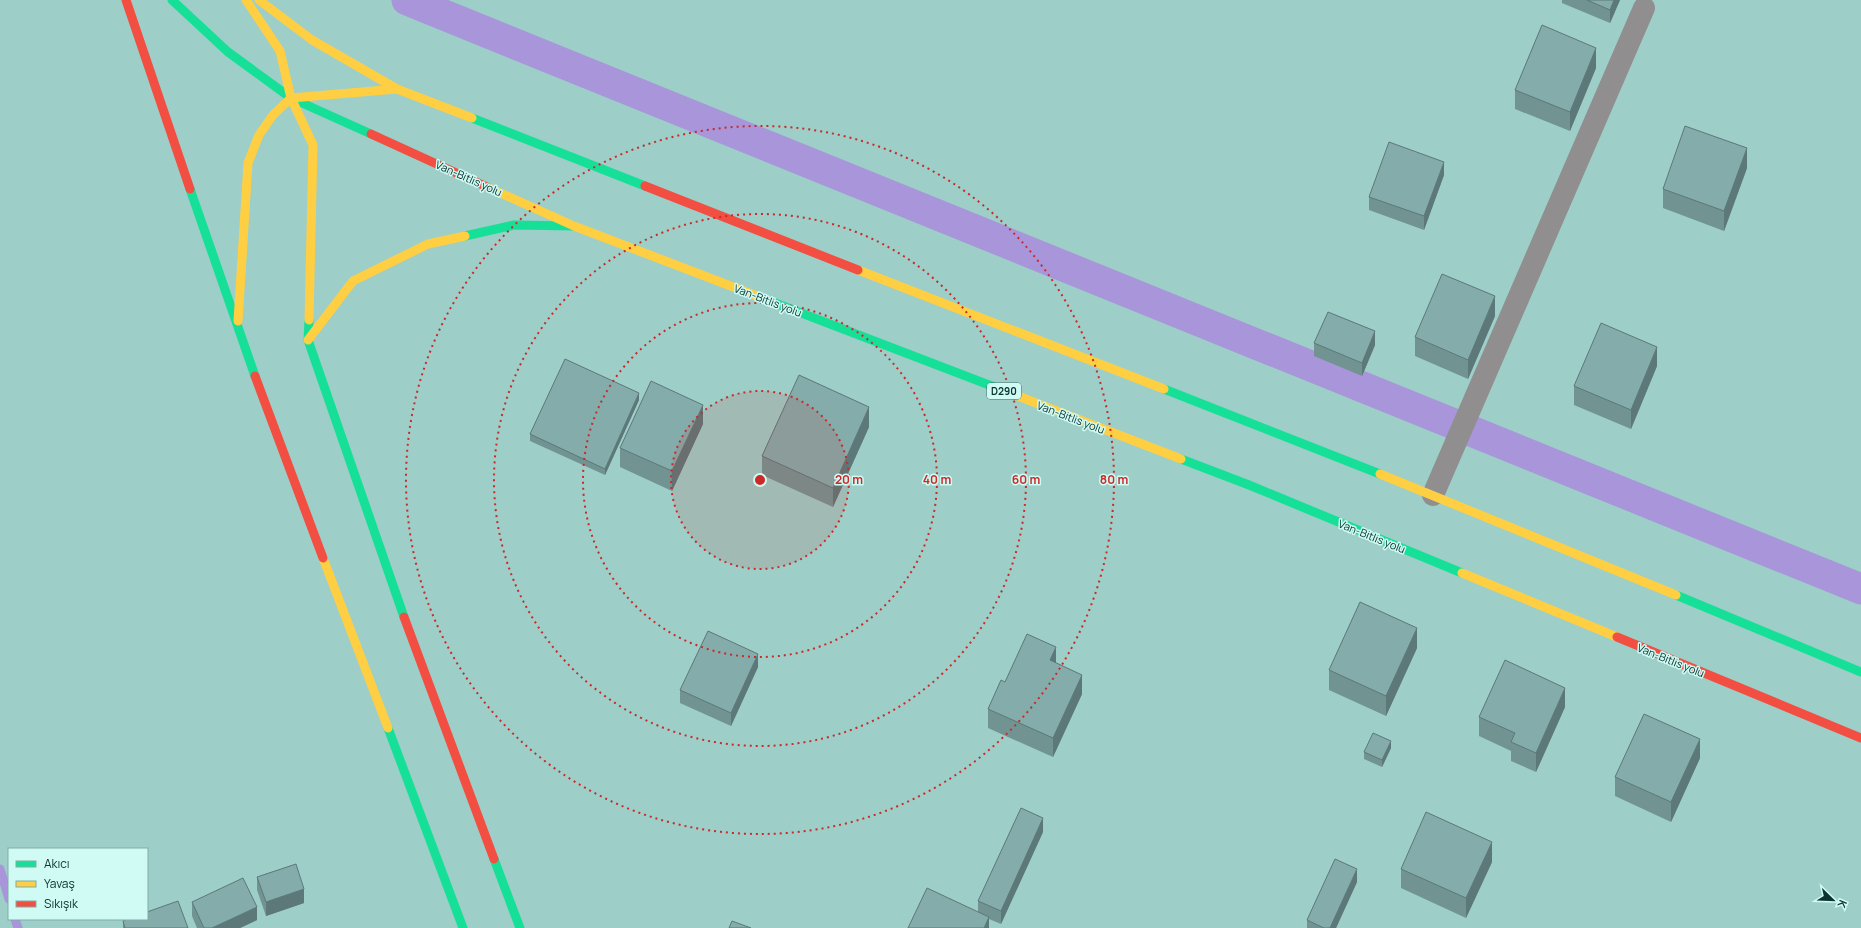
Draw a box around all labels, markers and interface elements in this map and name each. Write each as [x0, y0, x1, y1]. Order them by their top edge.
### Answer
street label: Van-Bitlis yolu [433, 157, 505, 199]
street label: Van-Bitlis yolu [732, 280, 804, 320]
road number: D290 [987, 383, 1021, 399]
street label: Van-Bitlis yolu [1035, 397, 1107, 437]
text: 20 m [835, 471, 863, 488]
text: 40 m [923, 471, 951, 488]
text: 60 m [1012, 471, 1040, 488]
text: 80 m [1100, 471, 1128, 488]
centre of rings [753, 473, 767, 487]
street label: Van-Bitlis yolu [1336, 516, 1408, 556]
street label: Van-Bitlis yolu [1635, 640, 1707, 680]
legend [8, 848, 148, 920]
text: Akıcı [44, 855, 70, 872]
text: Yavaş [44, 875, 75, 892]
north arrow [1813, 880, 1853, 920]
text: Sıkışık [44, 895, 79, 912]
text: K [1834, 898, 1851, 911]

